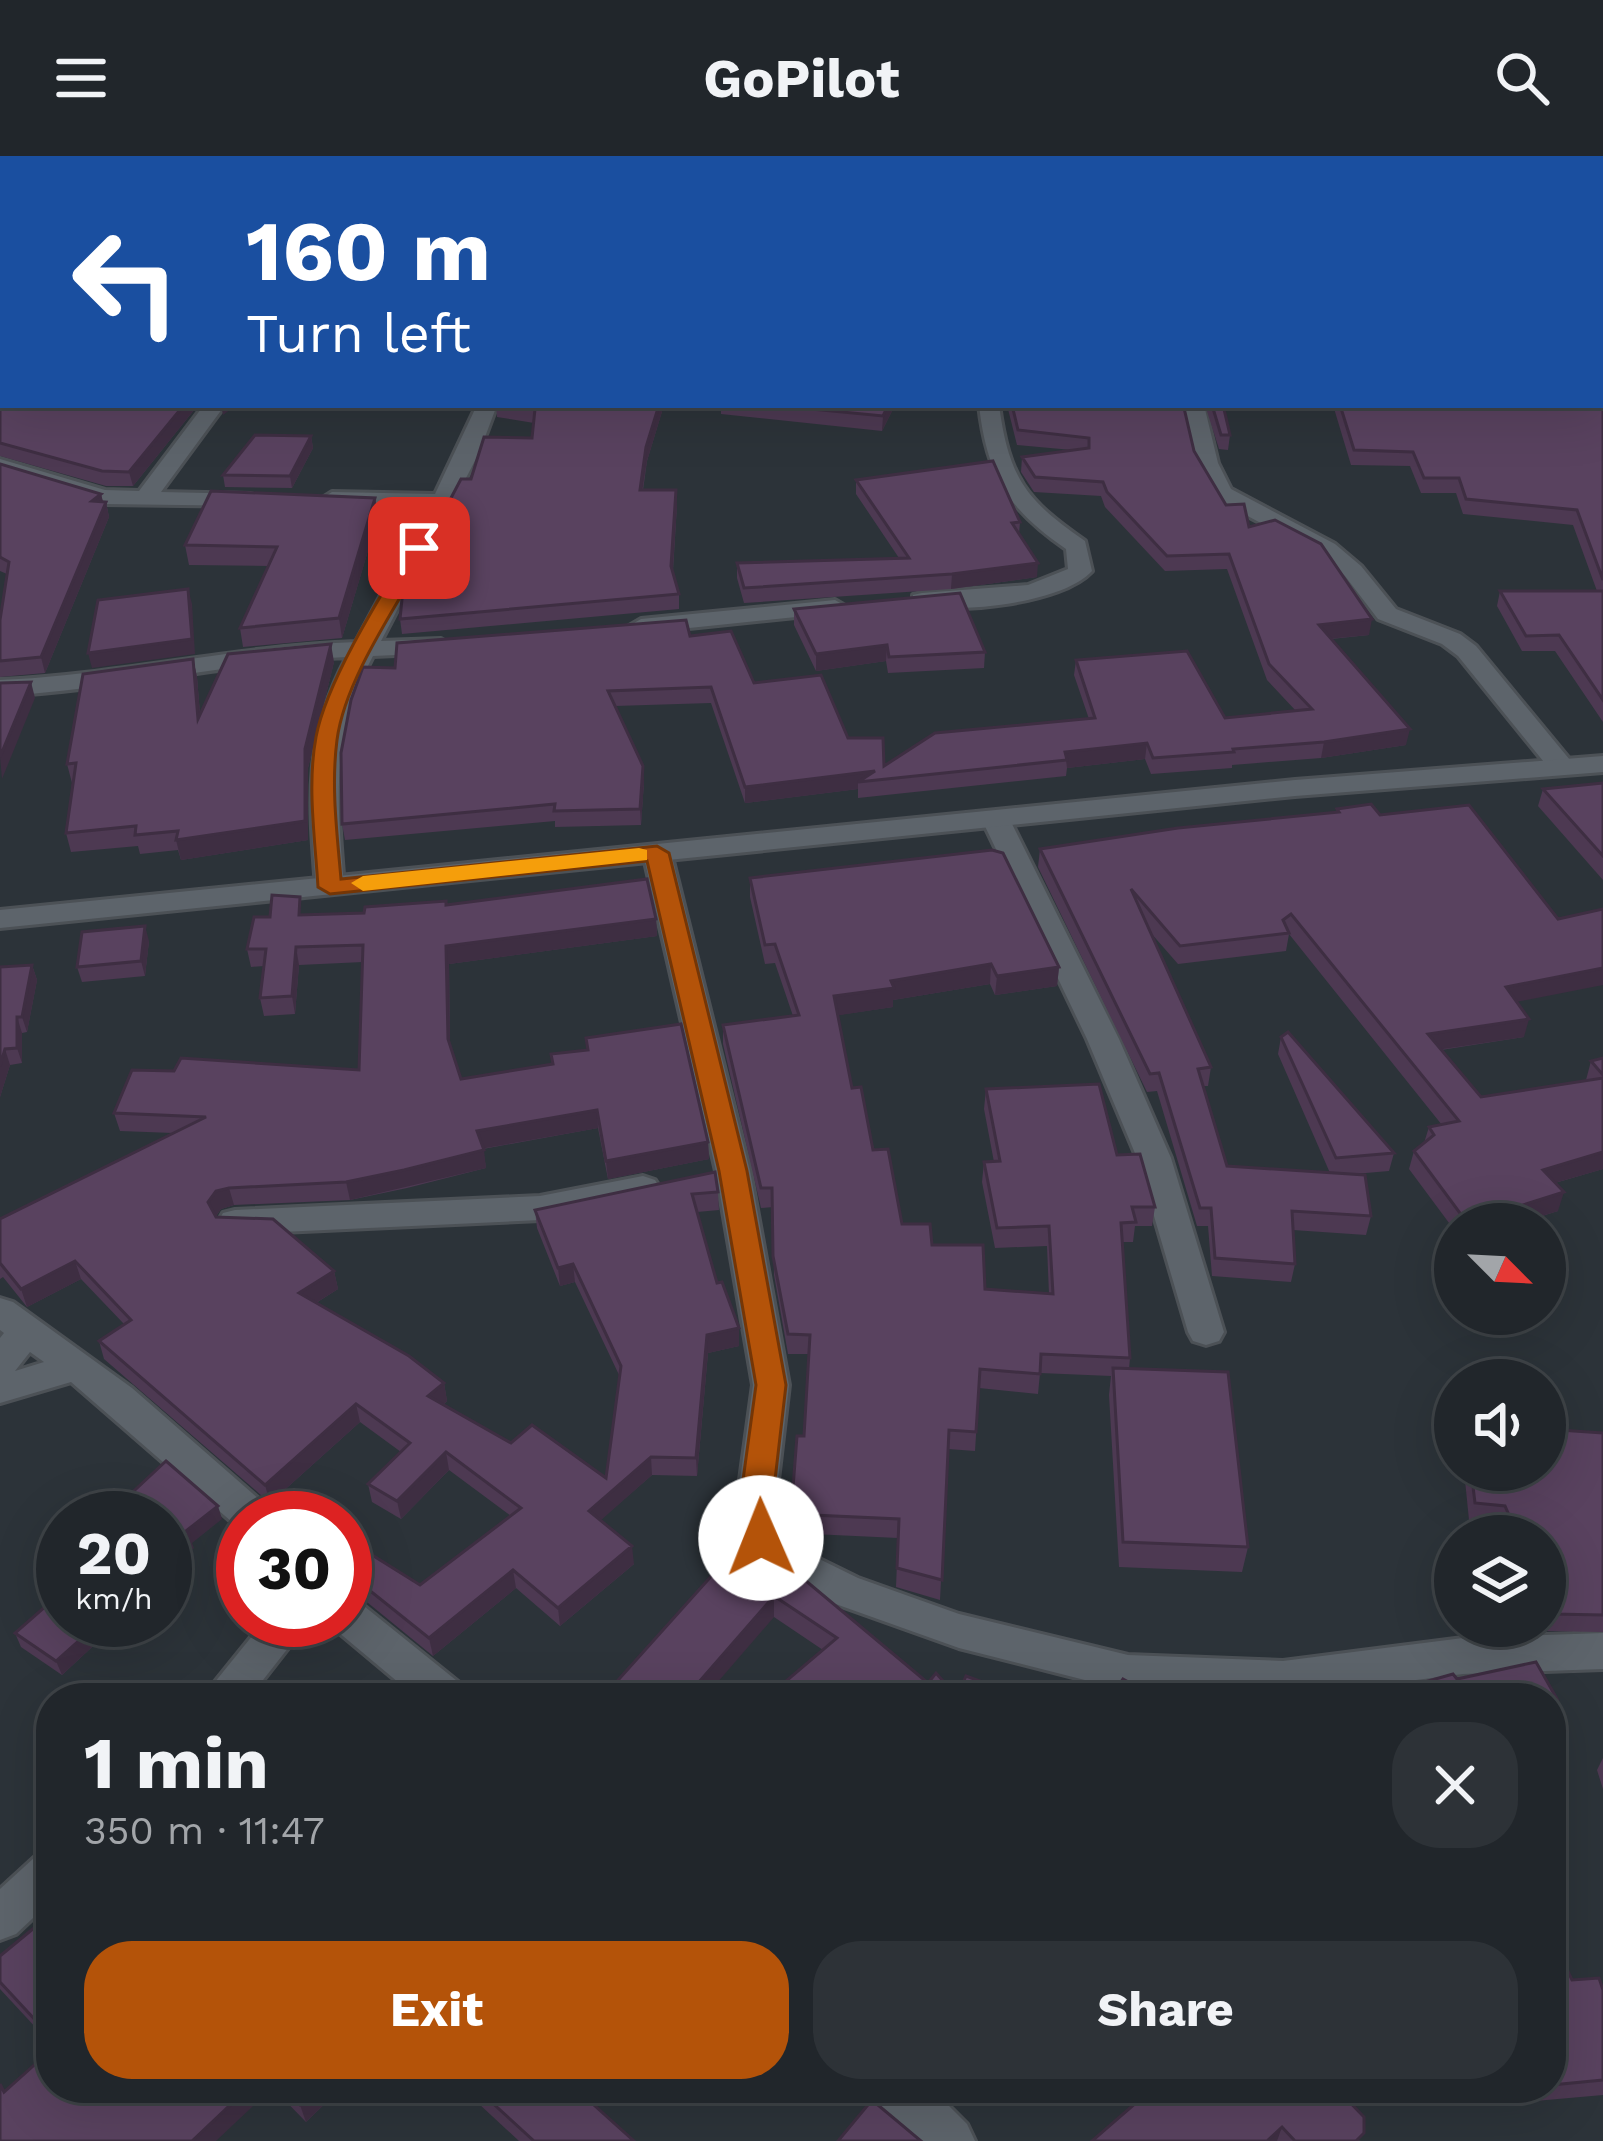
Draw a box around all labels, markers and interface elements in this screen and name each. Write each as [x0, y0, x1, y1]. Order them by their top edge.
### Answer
icon: menu [48, 45, 114, 111]
icon: search [1489, 45, 1555, 111]
text: GoPilot [703, 47, 900, 110]
text: 160 m [246, 202, 491, 300]
icon: left [48, 204, 204, 360]
text: Turn left [246, 302, 471, 365]
pin [368, 497, 470, 599]
icon: arrive [386, 515, 452, 581]
north arrow [1434, 1203, 1566, 1335]
map controls [1434, 1203, 1566, 1647]
button: sound [1434, 1359, 1566, 1491]
position arrow [698, 1475, 824, 1601]
speed limit sign: 30 [216, 1491, 372, 1647]
button: layers [1434, 1515, 1566, 1647]
text: 20 [77, 1518, 151, 1589]
text: km/h [75, 1581, 153, 1616]
text: 1 min [84, 1721, 269, 1805]
button: close [1392, 1722, 1518, 1848]
text: 350 m · 11:47 [84, 1808, 325, 1853]
button: Exit [84, 1941, 789, 2079]
button: Share [813, 1941, 1518, 2079]

